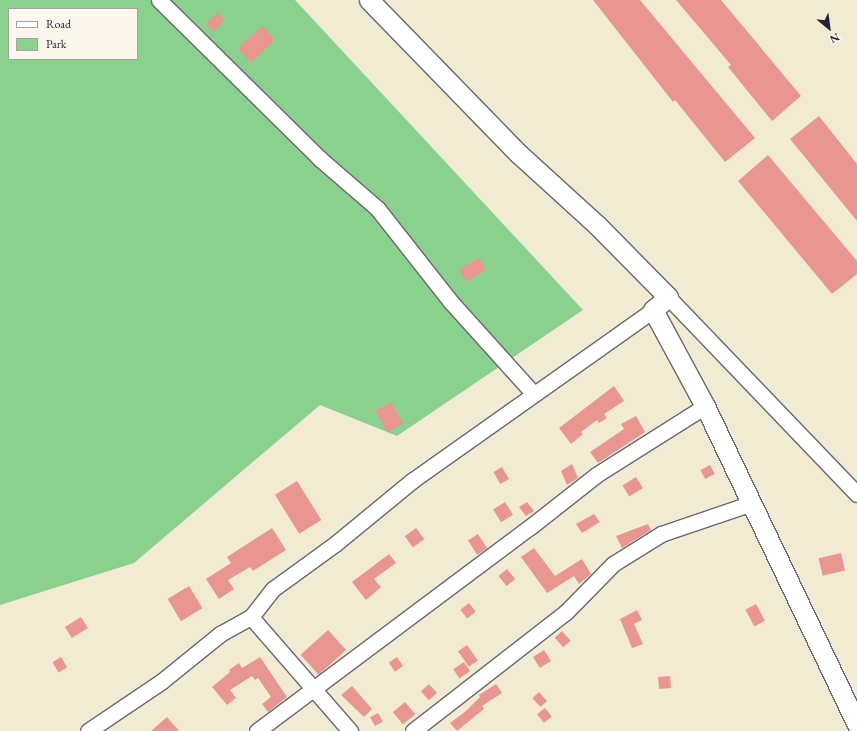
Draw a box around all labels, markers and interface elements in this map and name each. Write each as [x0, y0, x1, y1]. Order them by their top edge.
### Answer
legend [8, 8, 138, 60]
north arrow [809, 8, 849, 48]
text: Road [46, 16, 71, 32]
text: N [828, 30, 842, 47]
text: Park [46, 36, 66, 52]

